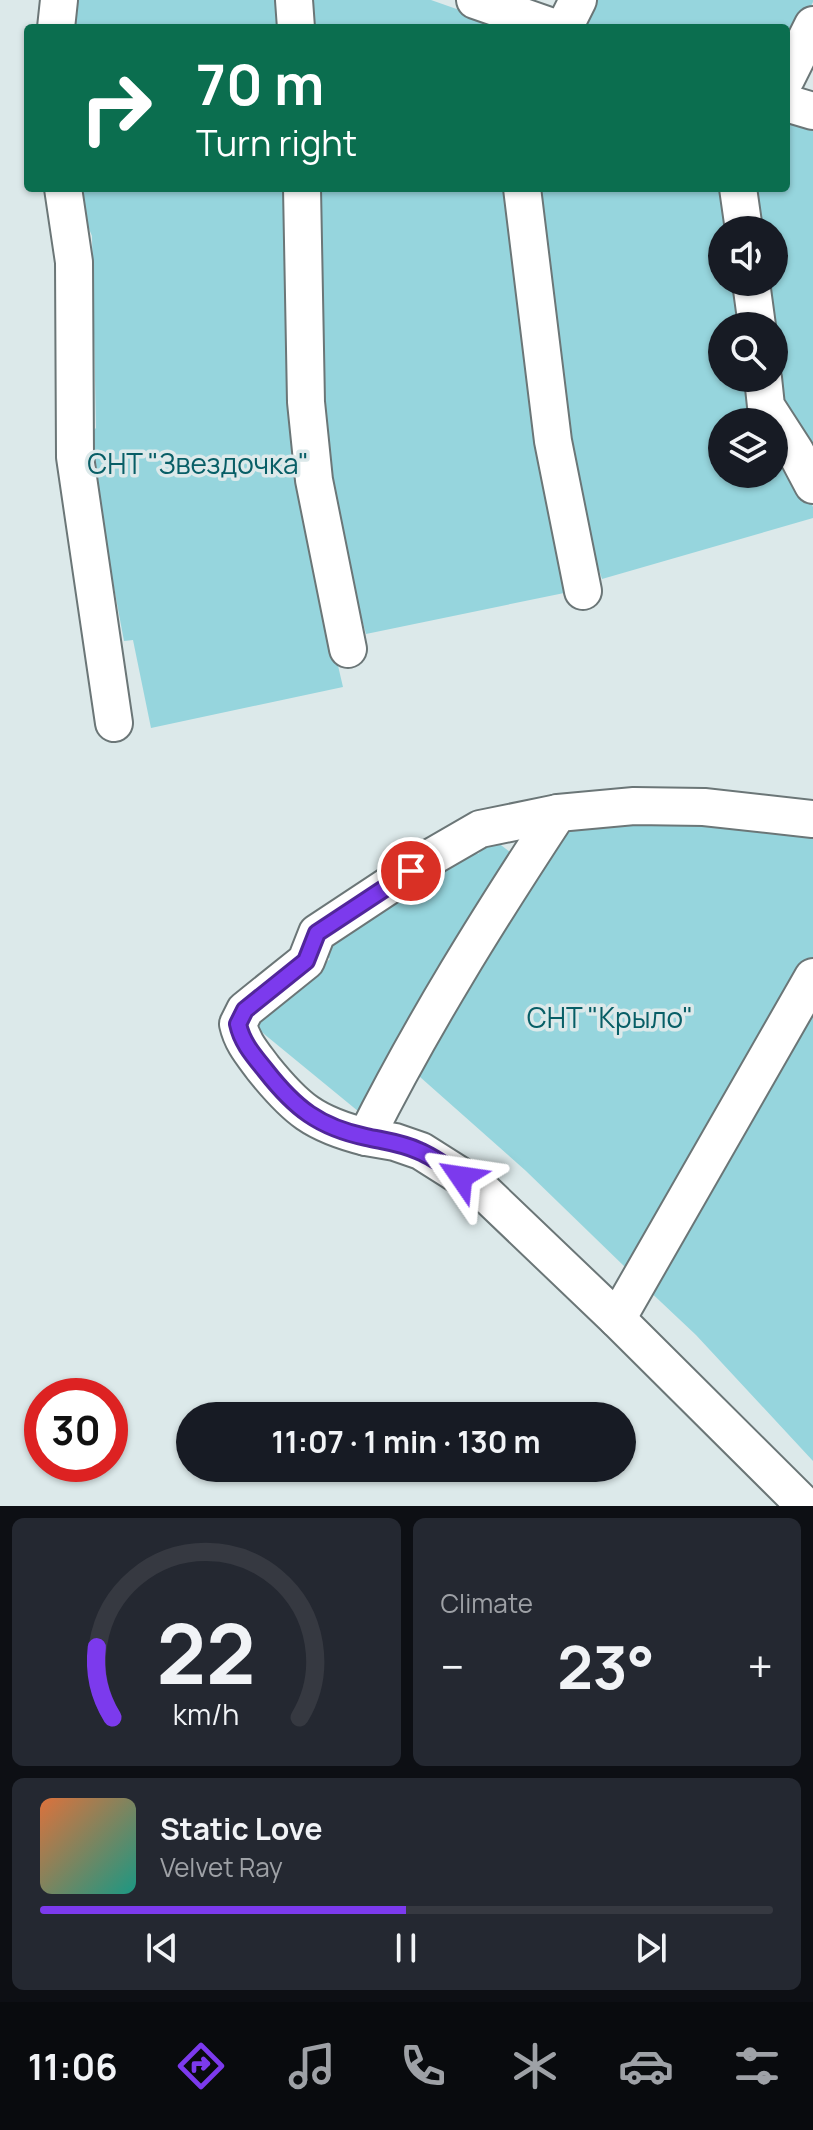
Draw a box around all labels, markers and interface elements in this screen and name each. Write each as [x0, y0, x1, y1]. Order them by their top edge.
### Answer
text: 70 m [196, 45, 324, 122]
icon: right [64, 56, 168, 160]
text: Turn right [196, 118, 357, 167]
map controls [708, 216, 788, 488]
button: sound [708, 216, 788, 296]
button: search [708, 312, 788, 392]
button: layers [708, 408, 788, 488]
park label: СНТ "Звездочка" [87, 444, 309, 482]
pin [377, 837, 445, 905]
icon: arrive [389, 849, 433, 893]
park label: СНТ "Крыло" [527, 998, 693, 1036]
position arrow [419, 1135, 503, 1219]
speed limit sign: 30 [24, 1378, 128, 1482]
text: 11:07 · 1 min · 130 m [272, 1421, 540, 1462]
text: Climate [441, 1585, 533, 1621]
text: 22 [157, 1595, 256, 1709]
text: 23° [557, 1625, 655, 1707]
text: − [441, 1636, 464, 1696]
text: + [748, 1636, 773, 1696]
text: km/h [173, 1695, 239, 1734]
text: Static Love [160, 1808, 323, 1849]
text: Velvet Ray [160, 1849, 283, 1885]
icon: previous [140, 1926, 184, 1970]
icon: pause [384, 1926, 428, 1970]
icon: next [629, 1926, 673, 1970]
icon: directions [173, 2038, 229, 2094]
icon: music [284, 2038, 340, 2094]
icon: phone [395, 2038, 451, 2094]
icon: climate [507, 2038, 563, 2094]
icon: car [618, 2038, 674, 2094]
icon: filters [729, 2038, 785, 2094]
text: 11:06 [28, 2042, 118, 2091]

